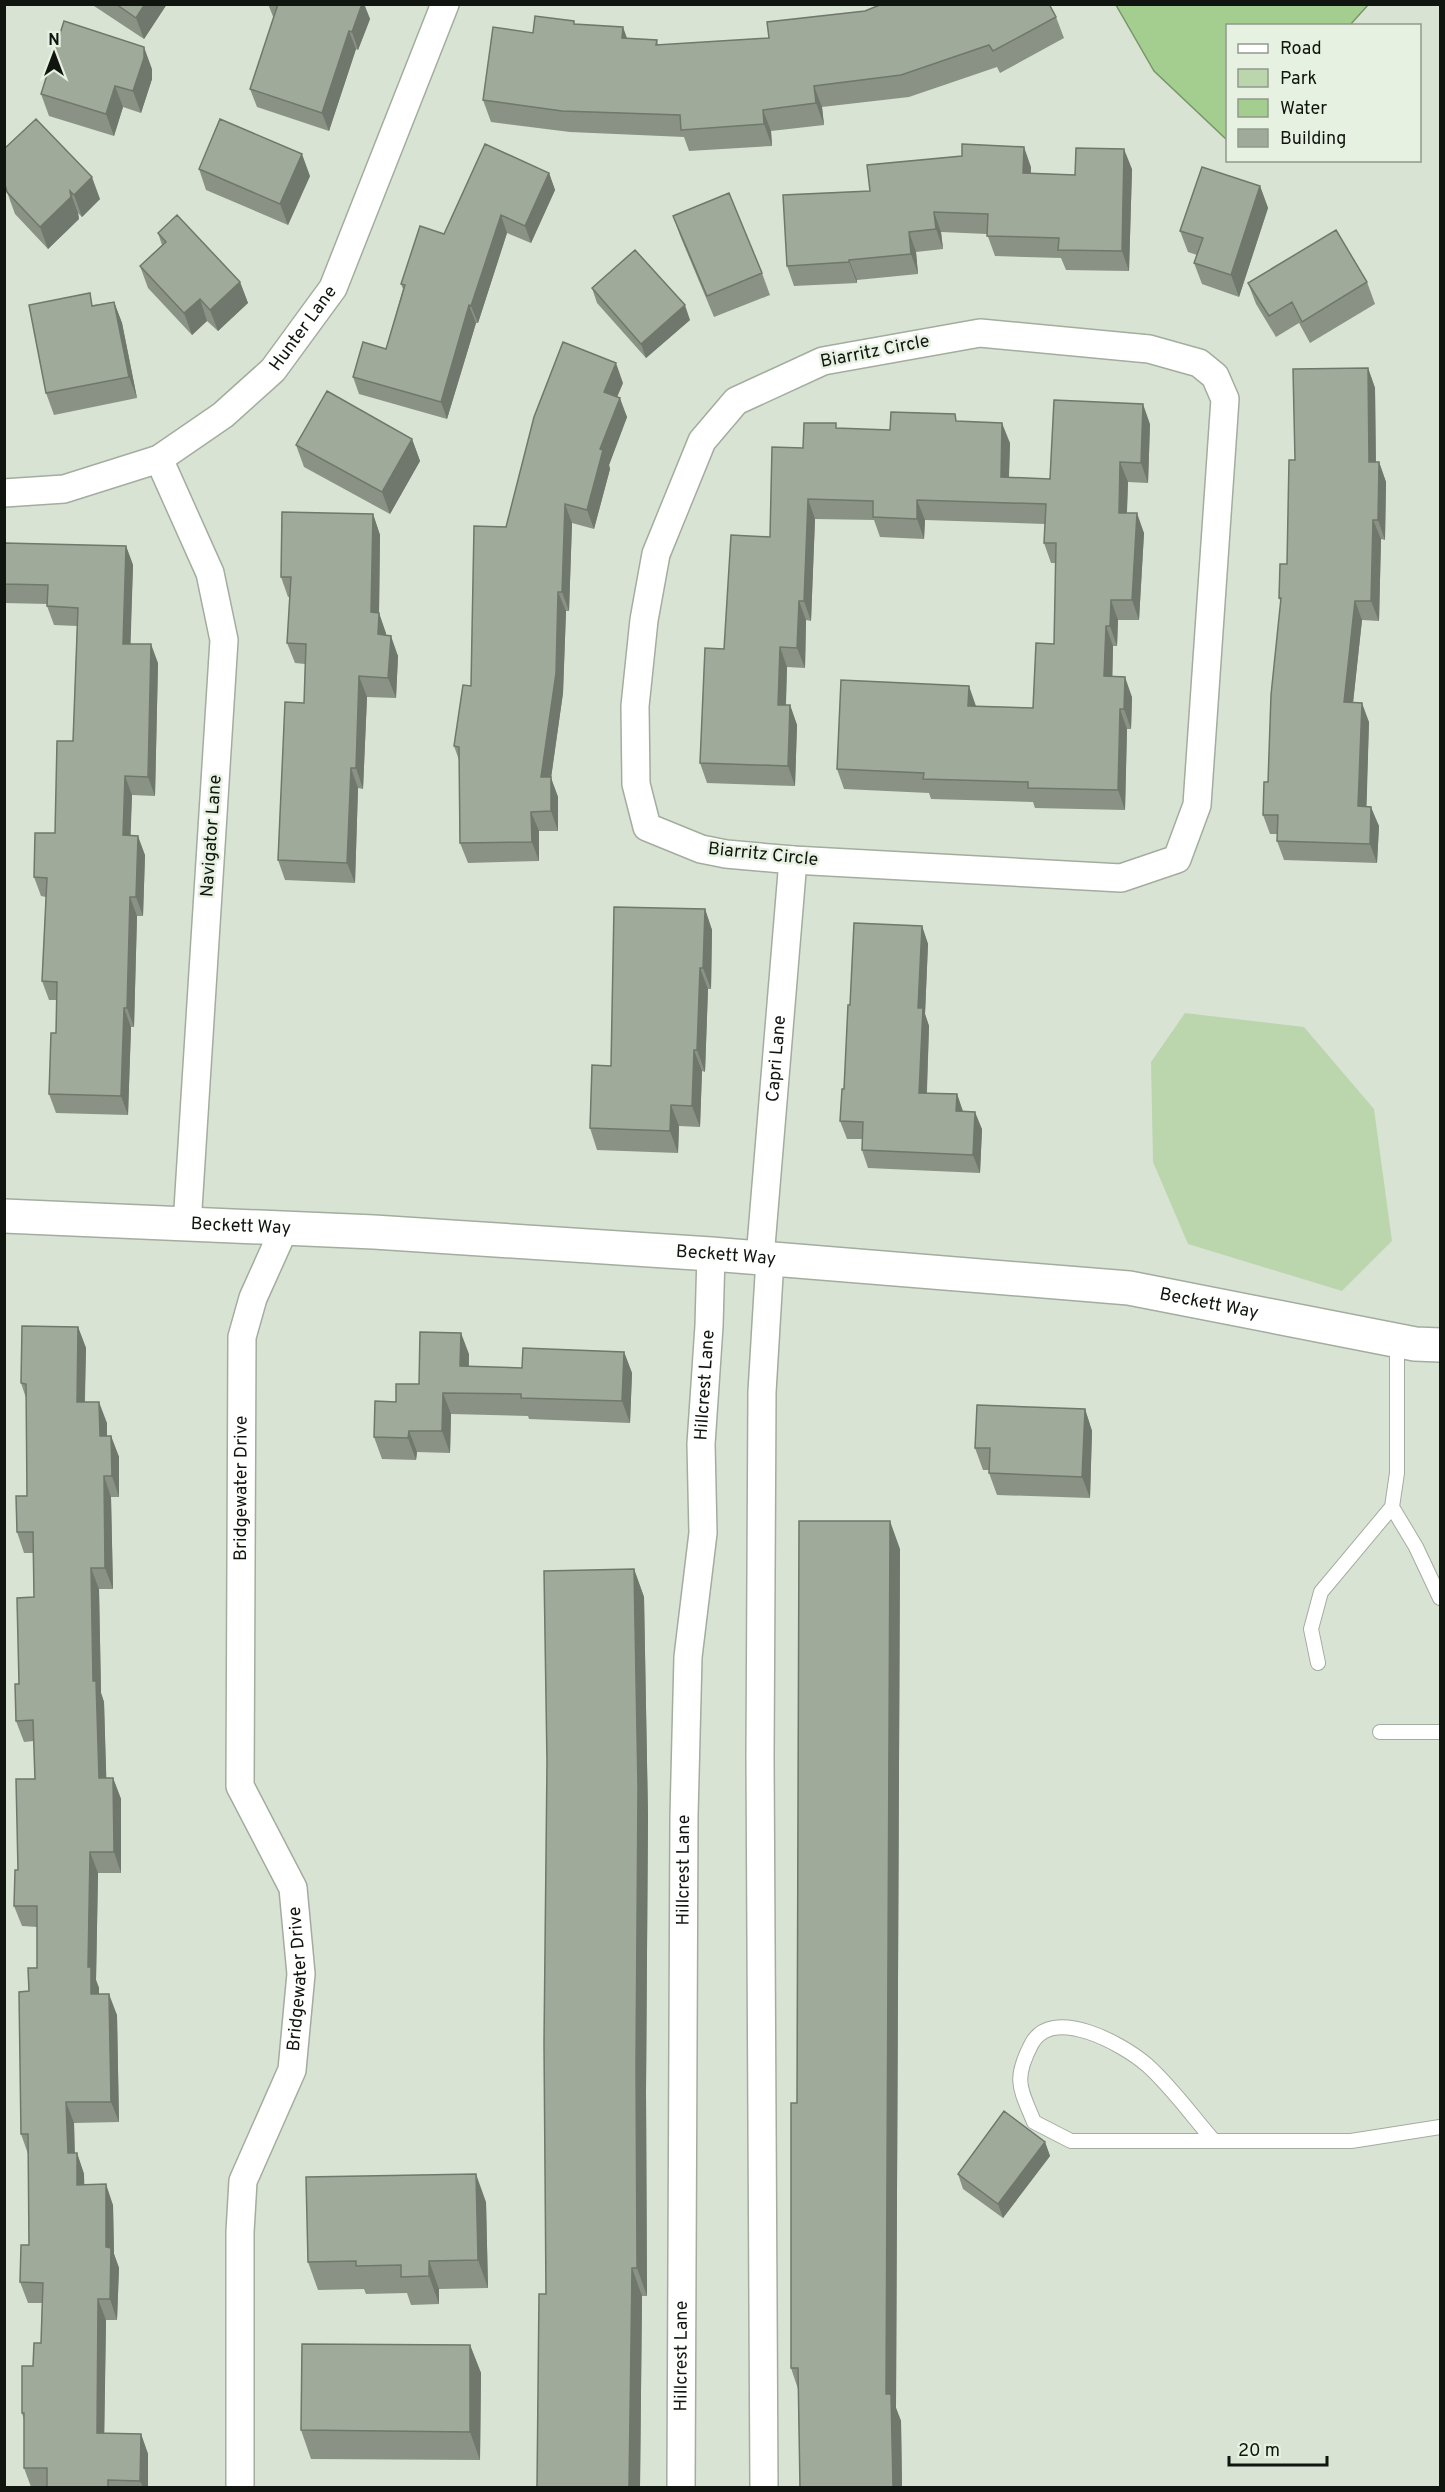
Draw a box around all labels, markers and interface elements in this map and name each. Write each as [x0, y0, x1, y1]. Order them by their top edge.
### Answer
north arrow [24, 24, 84, 84]
legend [1226, 24, 1421, 162]
text: N [48, 31, 60, 51]
text: Road [1280, 38, 1322, 61]
text: Park [1280, 68, 1317, 91]
text: Water [1280, 98, 1327, 121]
text: Building [1280, 128, 1346, 151]
street label: Hunter Lane [264, 281, 342, 376]
street label: Biarritz Circle [819, 330, 931, 374]
street label: Navigator Lane [196, 774, 228, 898]
street label: Biarritz Circle [707, 838, 819, 872]
street label: Capri Lane [761, 1014, 792, 1103]
street label: Beckett Way [190, 1213, 291, 1240]
street label: Beckett Way [675, 1240, 777, 1271]
street label: Beckett Way [1158, 1283, 1261, 1325]
street label: Hillcrest Lane [690, 1329, 720, 1441]
street label: Bridgewater Drive [230, 1415, 253, 1561]
street label: Hillcrest Lane [672, 1814, 696, 1926]
street label: Bridgewater Drive [282, 1905, 313, 2052]
street label: Hillcrest Lane [670, 2300, 693, 2412]
scale bar [1229, 2429, 1326, 2467]
text: 20 m [1238, 2440, 1280, 2463]

